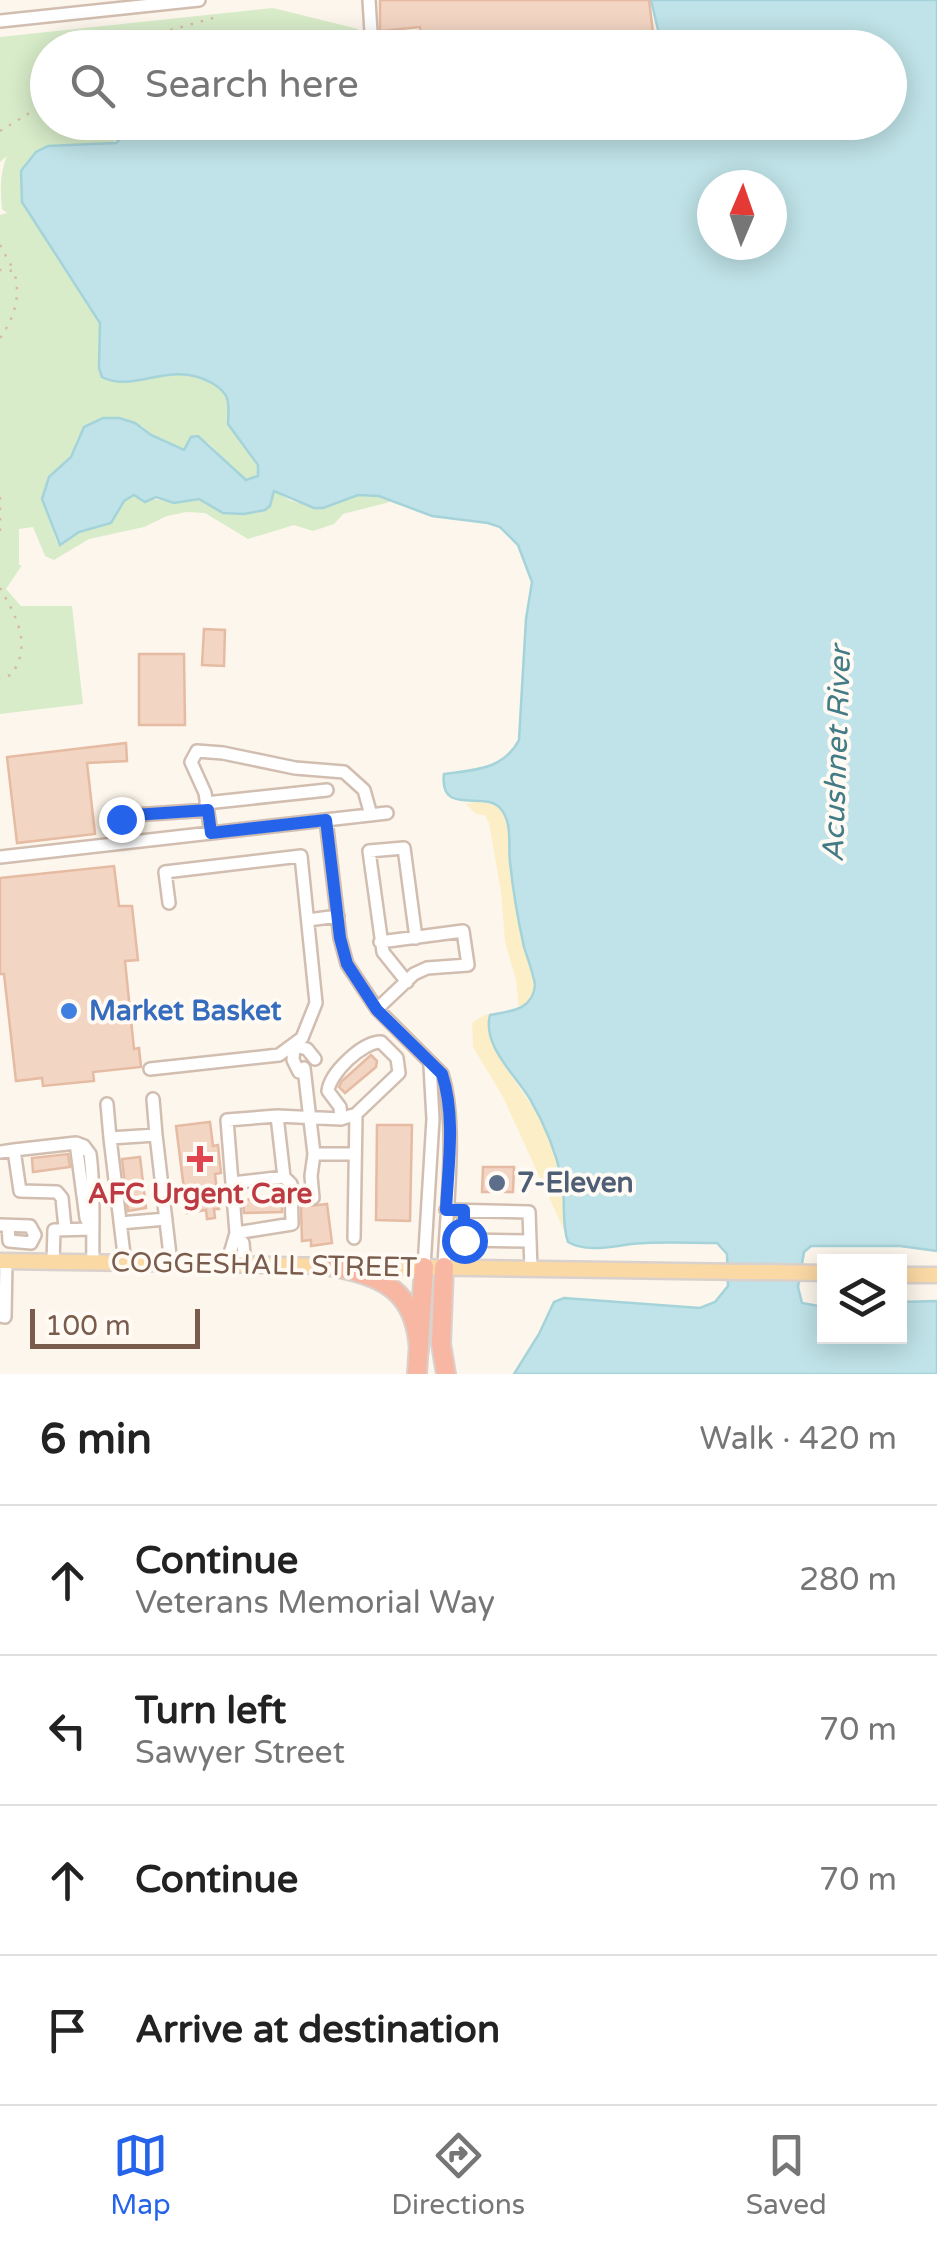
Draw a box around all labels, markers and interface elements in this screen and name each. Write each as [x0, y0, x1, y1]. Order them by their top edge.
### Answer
search box [30, 30, 907, 140]
icon: search [65, 58, 120, 113]
text: Search here [145, 62, 359, 108]
north arrow [697, 170, 787, 260]
water label: Acushnet River [815, 642, 859, 863]
route end [99, 797, 145, 843]
place label: Market Basket [89, 994, 282, 1028]
marker: Market Basket [58, 1000, 80, 1022]
marker: AFC Urgent Care [187, 1146, 213, 1172]
place label: 7-Eleven [517, 1166, 634, 1200]
marker: 7-Eleven [486, 1172, 508, 1194]
place label: AFC Urgent Care [88, 1177, 312, 1211]
route start [442, 1218, 488, 1264]
street label: COGGESHALL STREET [110, 1245, 418, 1285]
map controls [817, 1254, 907, 1344]
button: layers [817, 1254, 907, 1344]
scale bar [30, 1304, 200, 1348]
text: 100 m [45, 1309, 131, 1343]
text: 6 min [40, 1414, 152, 1465]
text: Walk · 420 m [700, 1420, 897, 1458]
text: Continue [135, 1538, 298, 1584]
icon: ahead [40, 1553, 95, 1608]
text: 280 m [799, 1561, 897, 1599]
text: Veterans Memorial Way [135, 1584, 495, 1622]
text: Turn left [135, 1688, 286, 1734]
icon: left [40, 1703, 95, 1758]
text: 70 m [819, 1711, 897, 1749]
text: Sawyer Street [135, 1734, 345, 1772]
icon: ahead [40, 1853, 95, 1908]
text: Continue [135, 1857, 298, 1903]
text: 70 m [819, 1861, 897, 1899]
icon: arrive [40, 2003, 95, 2058]
text: Arrive at destination [135, 2007, 500, 2053]
tab: Map [110, 2128, 171, 2222]
tab: Directions [391, 2128, 525, 2222]
tab: Saved [746, 2128, 827, 2222]

